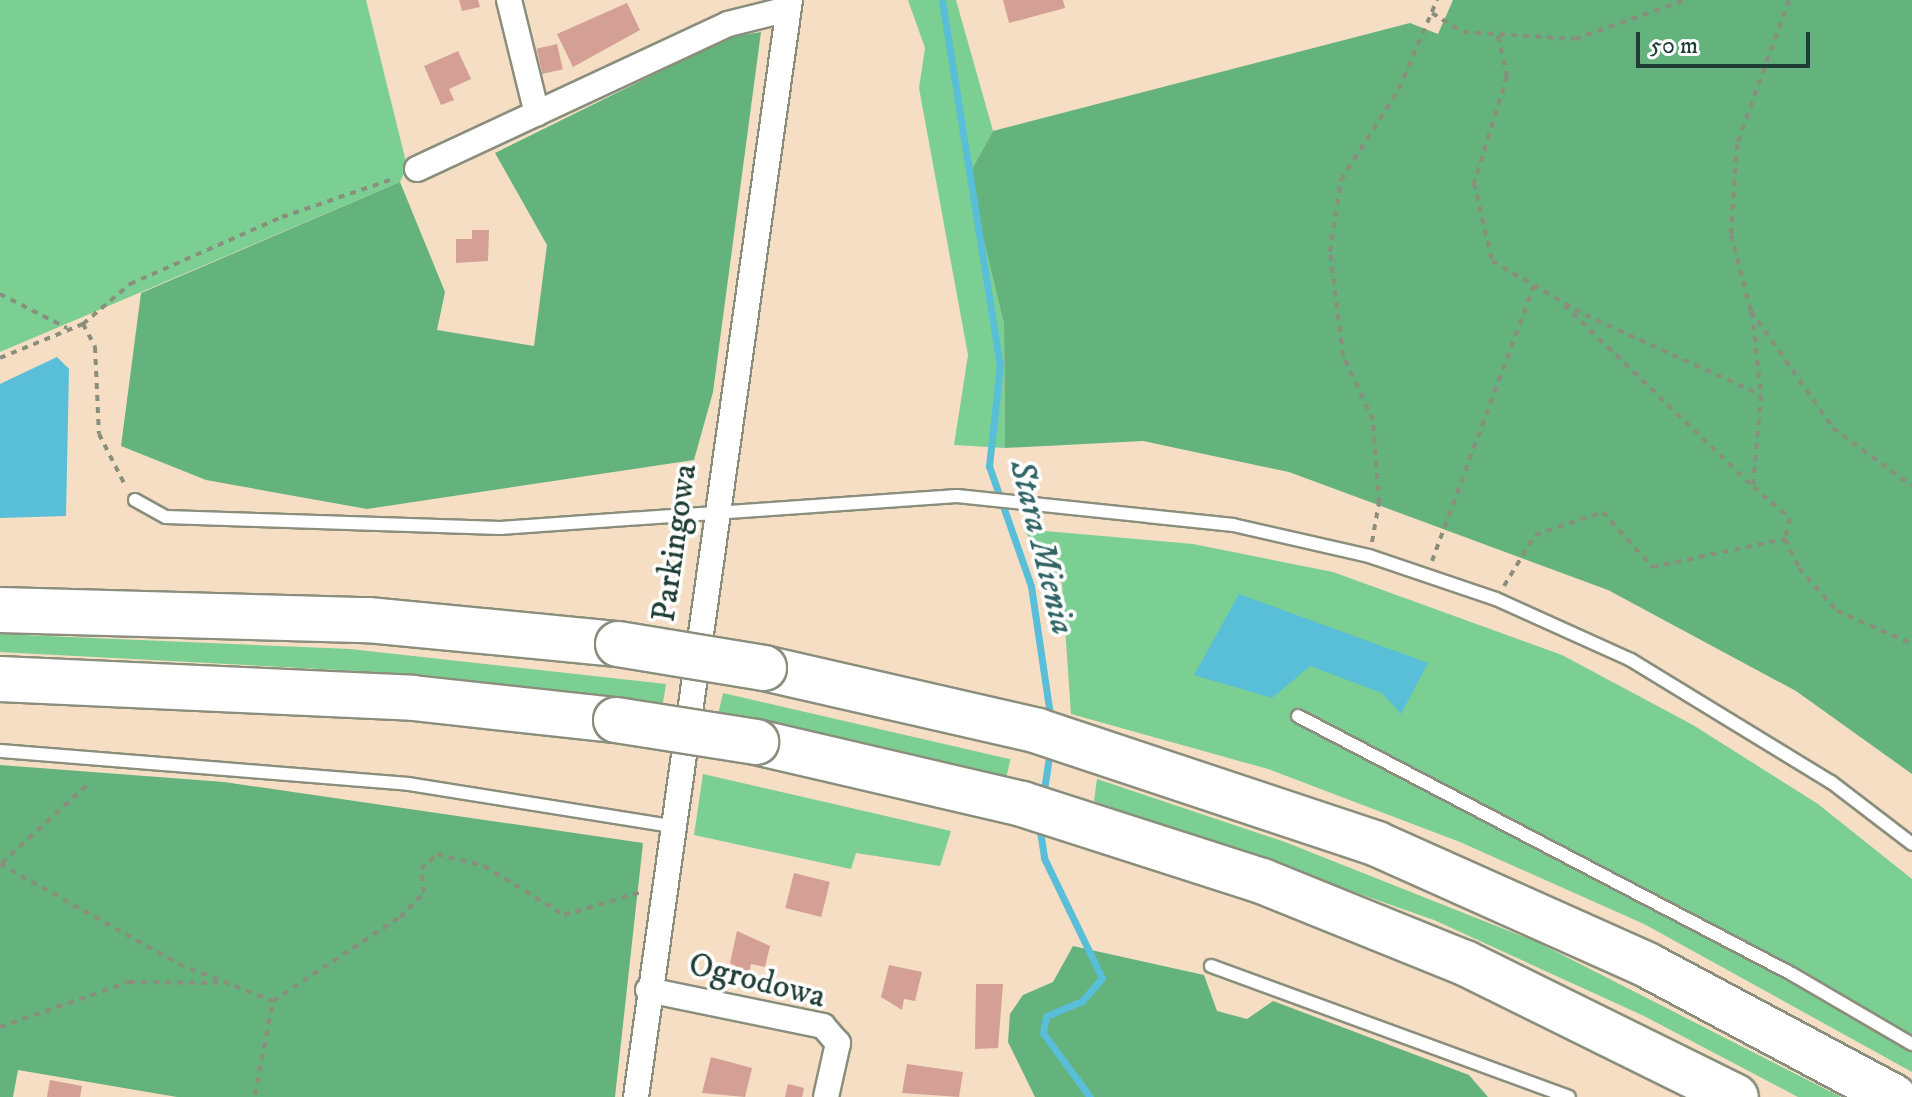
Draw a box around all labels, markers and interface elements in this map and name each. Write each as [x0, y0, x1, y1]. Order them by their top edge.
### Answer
scale bar [1640, 16, 1814, 66]
text: 50 m [1650, 31, 1698, 61]
water label: Stara Mienia [999, 455, 1085, 639]
street label: Parkingowa [644, 461, 706, 625]
street label: Ogrodowa [684, 944, 830, 1018]

